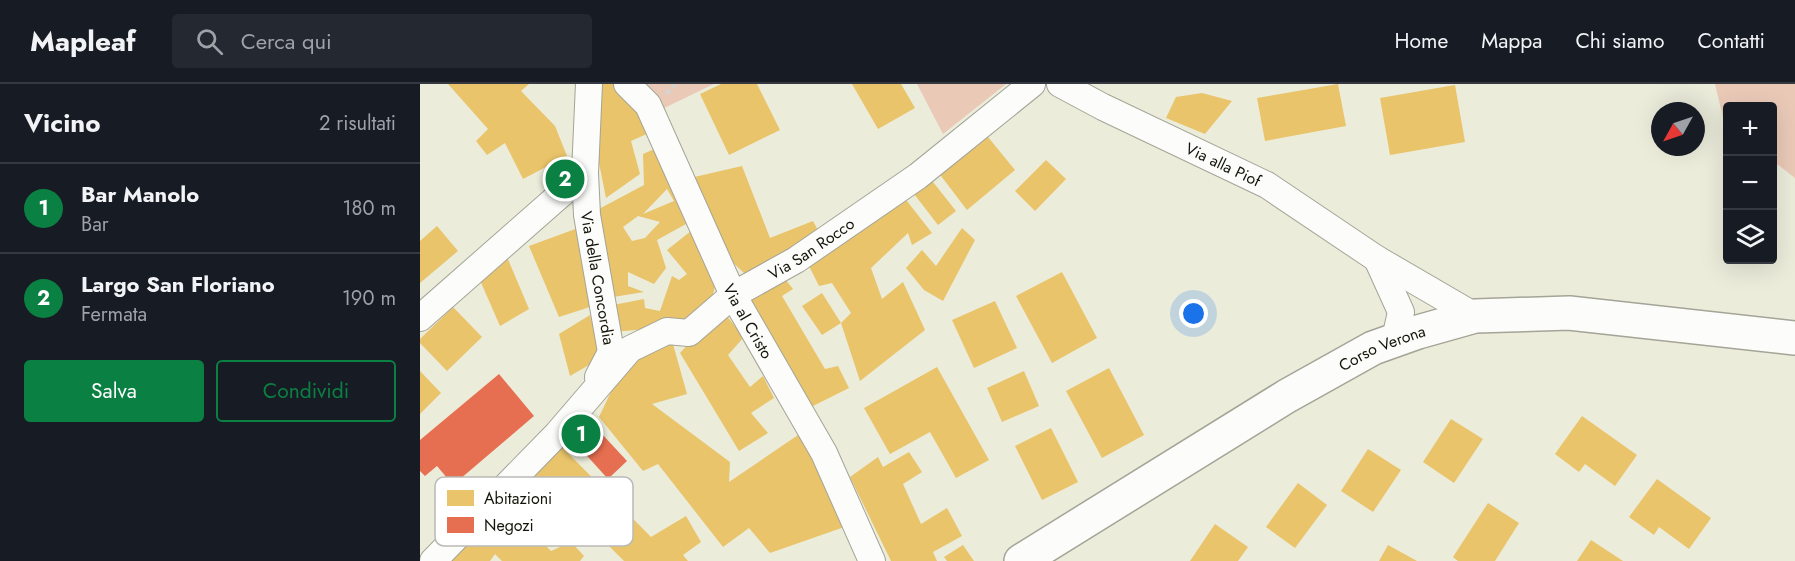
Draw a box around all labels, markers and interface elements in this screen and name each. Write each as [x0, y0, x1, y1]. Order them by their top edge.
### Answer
search box [172, 14, 592, 68]
text: Mapleaf [30, 21, 136, 62]
icon: search [193, 25, 226, 58]
text: Cerca qui [241, 25, 332, 57]
text: Home [1395, 26, 1448, 56]
text: Mappa [1481, 26, 1542, 56]
text: Chi siamo [1575, 26, 1664, 56]
text: Contatti [1697, 26, 1765, 56]
north arrow [1651, 102, 1705, 156]
map controls [1723, 102, 1777, 264]
button: + [1723, 102, 1777, 156]
text: Vicino [24, 104, 101, 142]
text: 2 risultati [319, 109, 396, 138]
street label: Via alla Piof [1182, 136, 1265, 192]
pin: 2 [546, 156, 584, 202]
button: − [1723, 156, 1777, 210]
text: Bar Manolo [81, 178, 199, 210]
text: 1 [38, 194, 49, 223]
text: 180 m [342, 194, 396, 223]
street label: Via della Concordia [575, 209, 621, 347]
text: Bar [81, 210, 109, 239]
button: layers [1723, 210, 1777, 264]
street label: Via San Rocco [764, 212, 859, 285]
text: Largo San Floriano [81, 268, 275, 300]
street label: Via al Cristo [718, 280, 779, 363]
text: 2 [37, 284, 50, 313]
text: 190 m [342, 284, 396, 313]
your location [1179, 299, 1208, 328]
text: Fermata [81, 300, 147, 329]
street label: Corso Verona [1334, 319, 1428, 377]
button: Salva [24, 360, 204, 422]
button: Condividi [216, 360, 396, 422]
pin: 1 [562, 412, 600, 456]
legend [435, 477, 633, 546]
text: Abitazioni [484, 487, 552, 510]
text: Negozi [484, 514, 534, 537]

